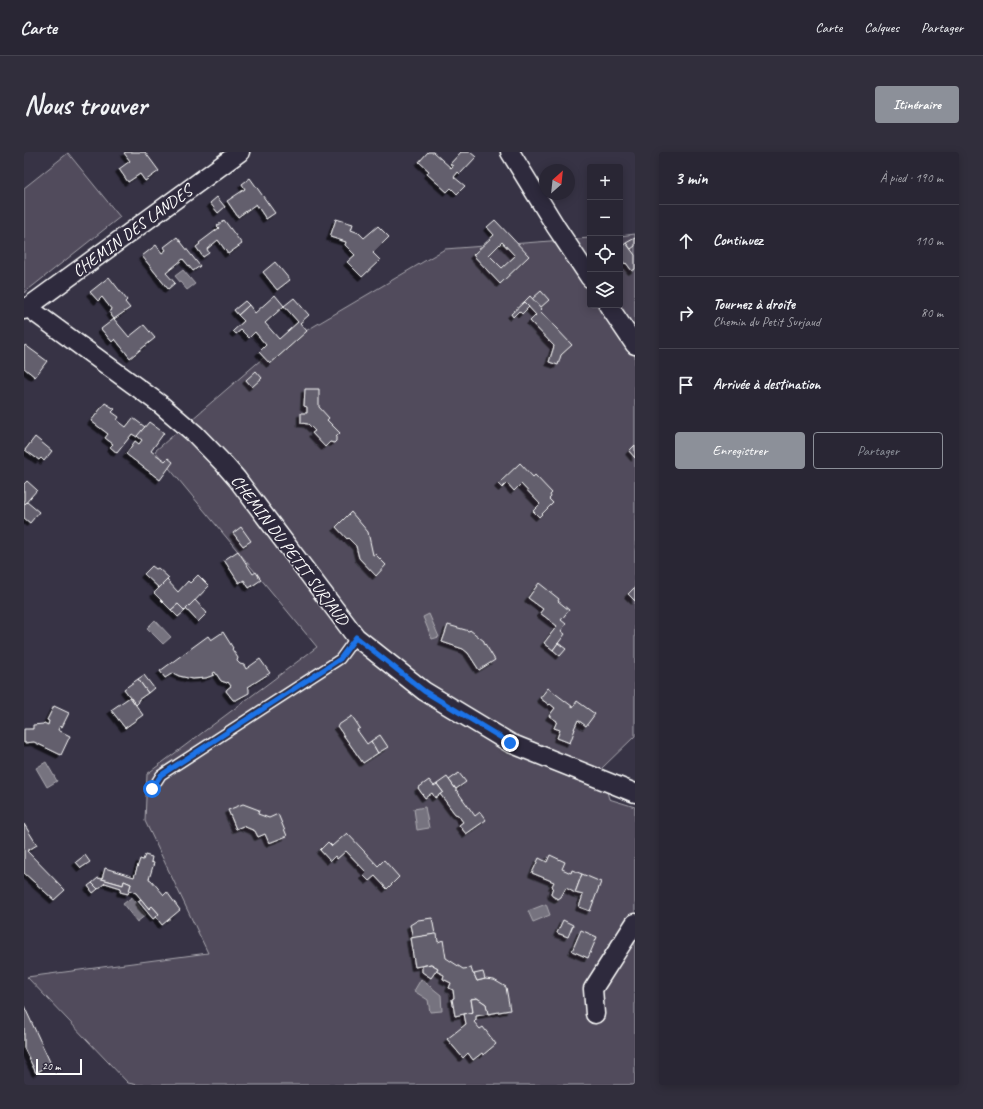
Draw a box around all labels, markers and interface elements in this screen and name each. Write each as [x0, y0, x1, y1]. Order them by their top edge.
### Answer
text: Carte [20, 16, 57, 40]
text: Carte [815, 19, 842, 36]
text: Calques [864, 19, 899, 36]
text: Partager [921, 19, 963, 36]
button: Itinéraire [875, 86, 959, 123]
text: Nous trouver [24, 87, 147, 122]
north arrow [539, 164, 575, 200]
map controls [587, 164, 623, 308]
button: + [587, 164, 623, 200]
text: 3 min [675, 168, 708, 189]
text: À pied · 190 m [880, 170, 943, 186]
street label: CHEMIN DES LANDES [68, 178, 199, 281]
button: − [587, 200, 623, 236]
icon: ahead [675, 230, 697, 252]
text: Continuez [713, 231, 763, 250]
text: 110 m [915, 233, 943, 249]
button: locate [587, 236, 623, 272]
button: layers [587, 272, 623, 308]
text: Tournez à droite [713, 295, 795, 314]
icon: right [675, 302, 697, 324]
text: 80 m [921, 305, 943, 321]
text: Chemin du Petit Surjaud [713, 314, 820, 330]
icon: arrive [675, 374, 697, 396]
text: Arrivée à destination [713, 375, 821, 394]
button: Enregistrer [675, 432, 805, 469]
button: Partager [813, 432, 943, 469]
street label: CHEMIN DU PETIT SURJAUD [227, 471, 355, 631]
route end [501, 734, 519, 752]
route start [143, 780, 161, 798]
scale bar [36, 1057, 82, 1076]
text: 20 m [42, 1059, 61, 1073]

